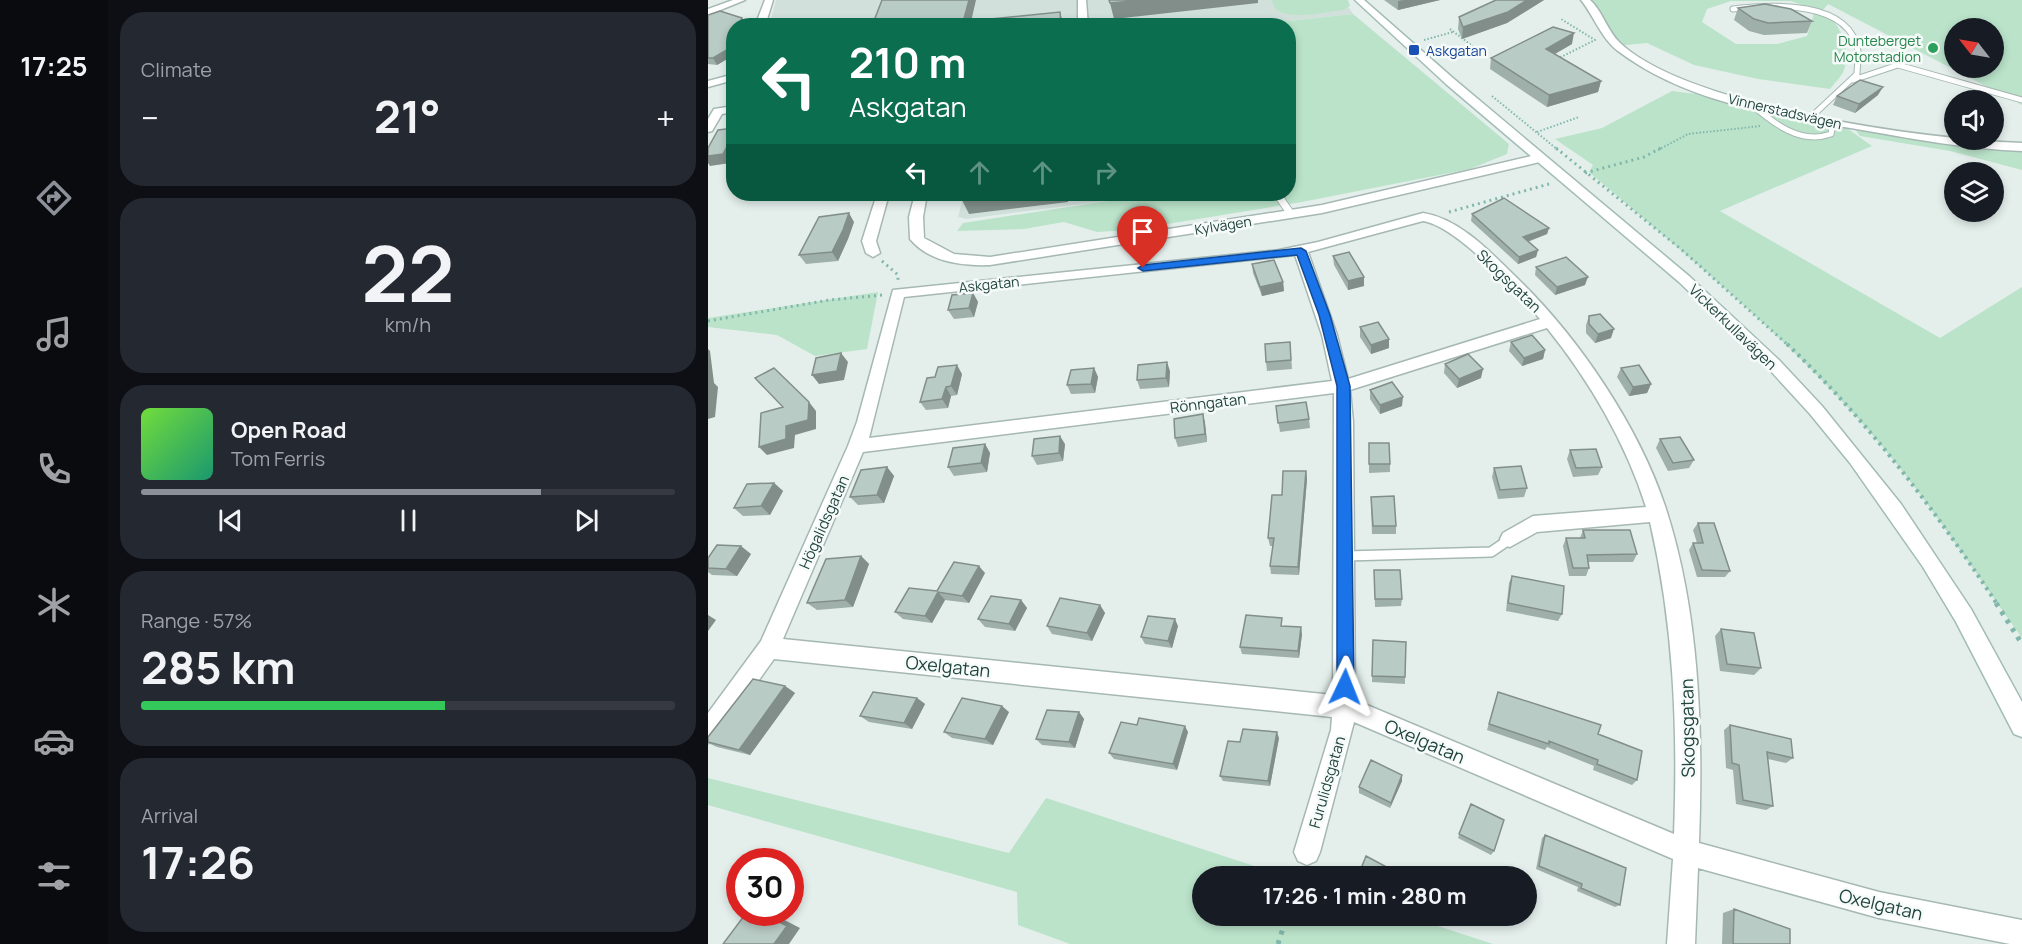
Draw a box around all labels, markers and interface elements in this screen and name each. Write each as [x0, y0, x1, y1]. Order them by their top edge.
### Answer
north arrow [1944, 18, 2004, 78]
map controls [1944, 18, 2004, 222]
place label: Dunteberget Motorstadion [1834, 31, 1921, 66]
text: 210 m [849, 33, 966, 91]
place label: Askgatan [1426, 41, 1487, 60]
marker: Dunteberget Motorstadion [1926, 41, 1940, 55]
icon: left [750, 42, 828, 120]
marker: Askgatan [1407, 43, 1421, 57]
text: 17:25 [20, 47, 88, 84]
text: Climate [141, 56, 212, 83]
text: 21° [374, 85, 441, 147]
text: Askgatan [849, 88, 967, 125]
street label: Vinnerstadsvägen [1726, 89, 1844, 133]
button: sound [1944, 90, 2004, 150]
text: − [141, 95, 159, 140]
text: + [656, 95, 675, 140]
icon: left [900, 156, 933, 189]
icon: ahead [963, 156, 996, 189]
icon: ahead [1026, 156, 1059, 189]
icon: right [1089, 156, 1122, 189]
button: layers [1944, 162, 2004, 222]
icon: directions [33, 177, 75, 219]
pin [1117, 206, 1168, 268]
street label: Kylvägen [1193, 211, 1253, 239]
icon: arrive [1126, 215, 1159, 248]
text: 22 [362, 219, 454, 325]
street label: Skogsgatan [1472, 245, 1546, 317]
street label: Askgatan [958, 271, 1020, 297]
street label: Vickerkullavägen [1684, 279, 1782, 375]
text: km/h [385, 311, 431, 338]
icon: music [33, 313, 75, 355]
street label: Rönngatan [1169, 388, 1247, 418]
text: Open Road [231, 415, 346, 445]
text: Tom Ferris [231, 445, 325, 472]
icon: phone [33, 448, 75, 490]
street label: Högalidsgatan [794, 472, 854, 572]
icon: previous [214, 504, 247, 537]
icon: pause [392, 504, 425, 537]
icon: next [570, 504, 603, 537]
icon: climate [33, 584, 75, 626]
text: Range · 57% [141, 607, 252, 634]
text: 285 km [141, 636, 295, 698]
street label: Oxelgatan [904, 650, 992, 682]
position arrow [1313, 655, 1377, 719]
street label: Skogsgatan [1674, 678, 1700, 778]
street label: Oxelgatan [1381, 713, 1469, 769]
icon: car [33, 720, 75, 762]
street label: Furulidsgatan [1304, 733, 1350, 831]
text: Arrival [141, 802, 198, 829]
text: 17:26 [141, 831, 255, 893]
speed limit sign: 30 [726, 848, 804, 926]
icon: filters [33, 855, 75, 897]
text: 17:26 · 1 min · 280 m [1263, 881, 1466, 911]
street label: Oxelgatan [1837, 883, 1925, 925]

